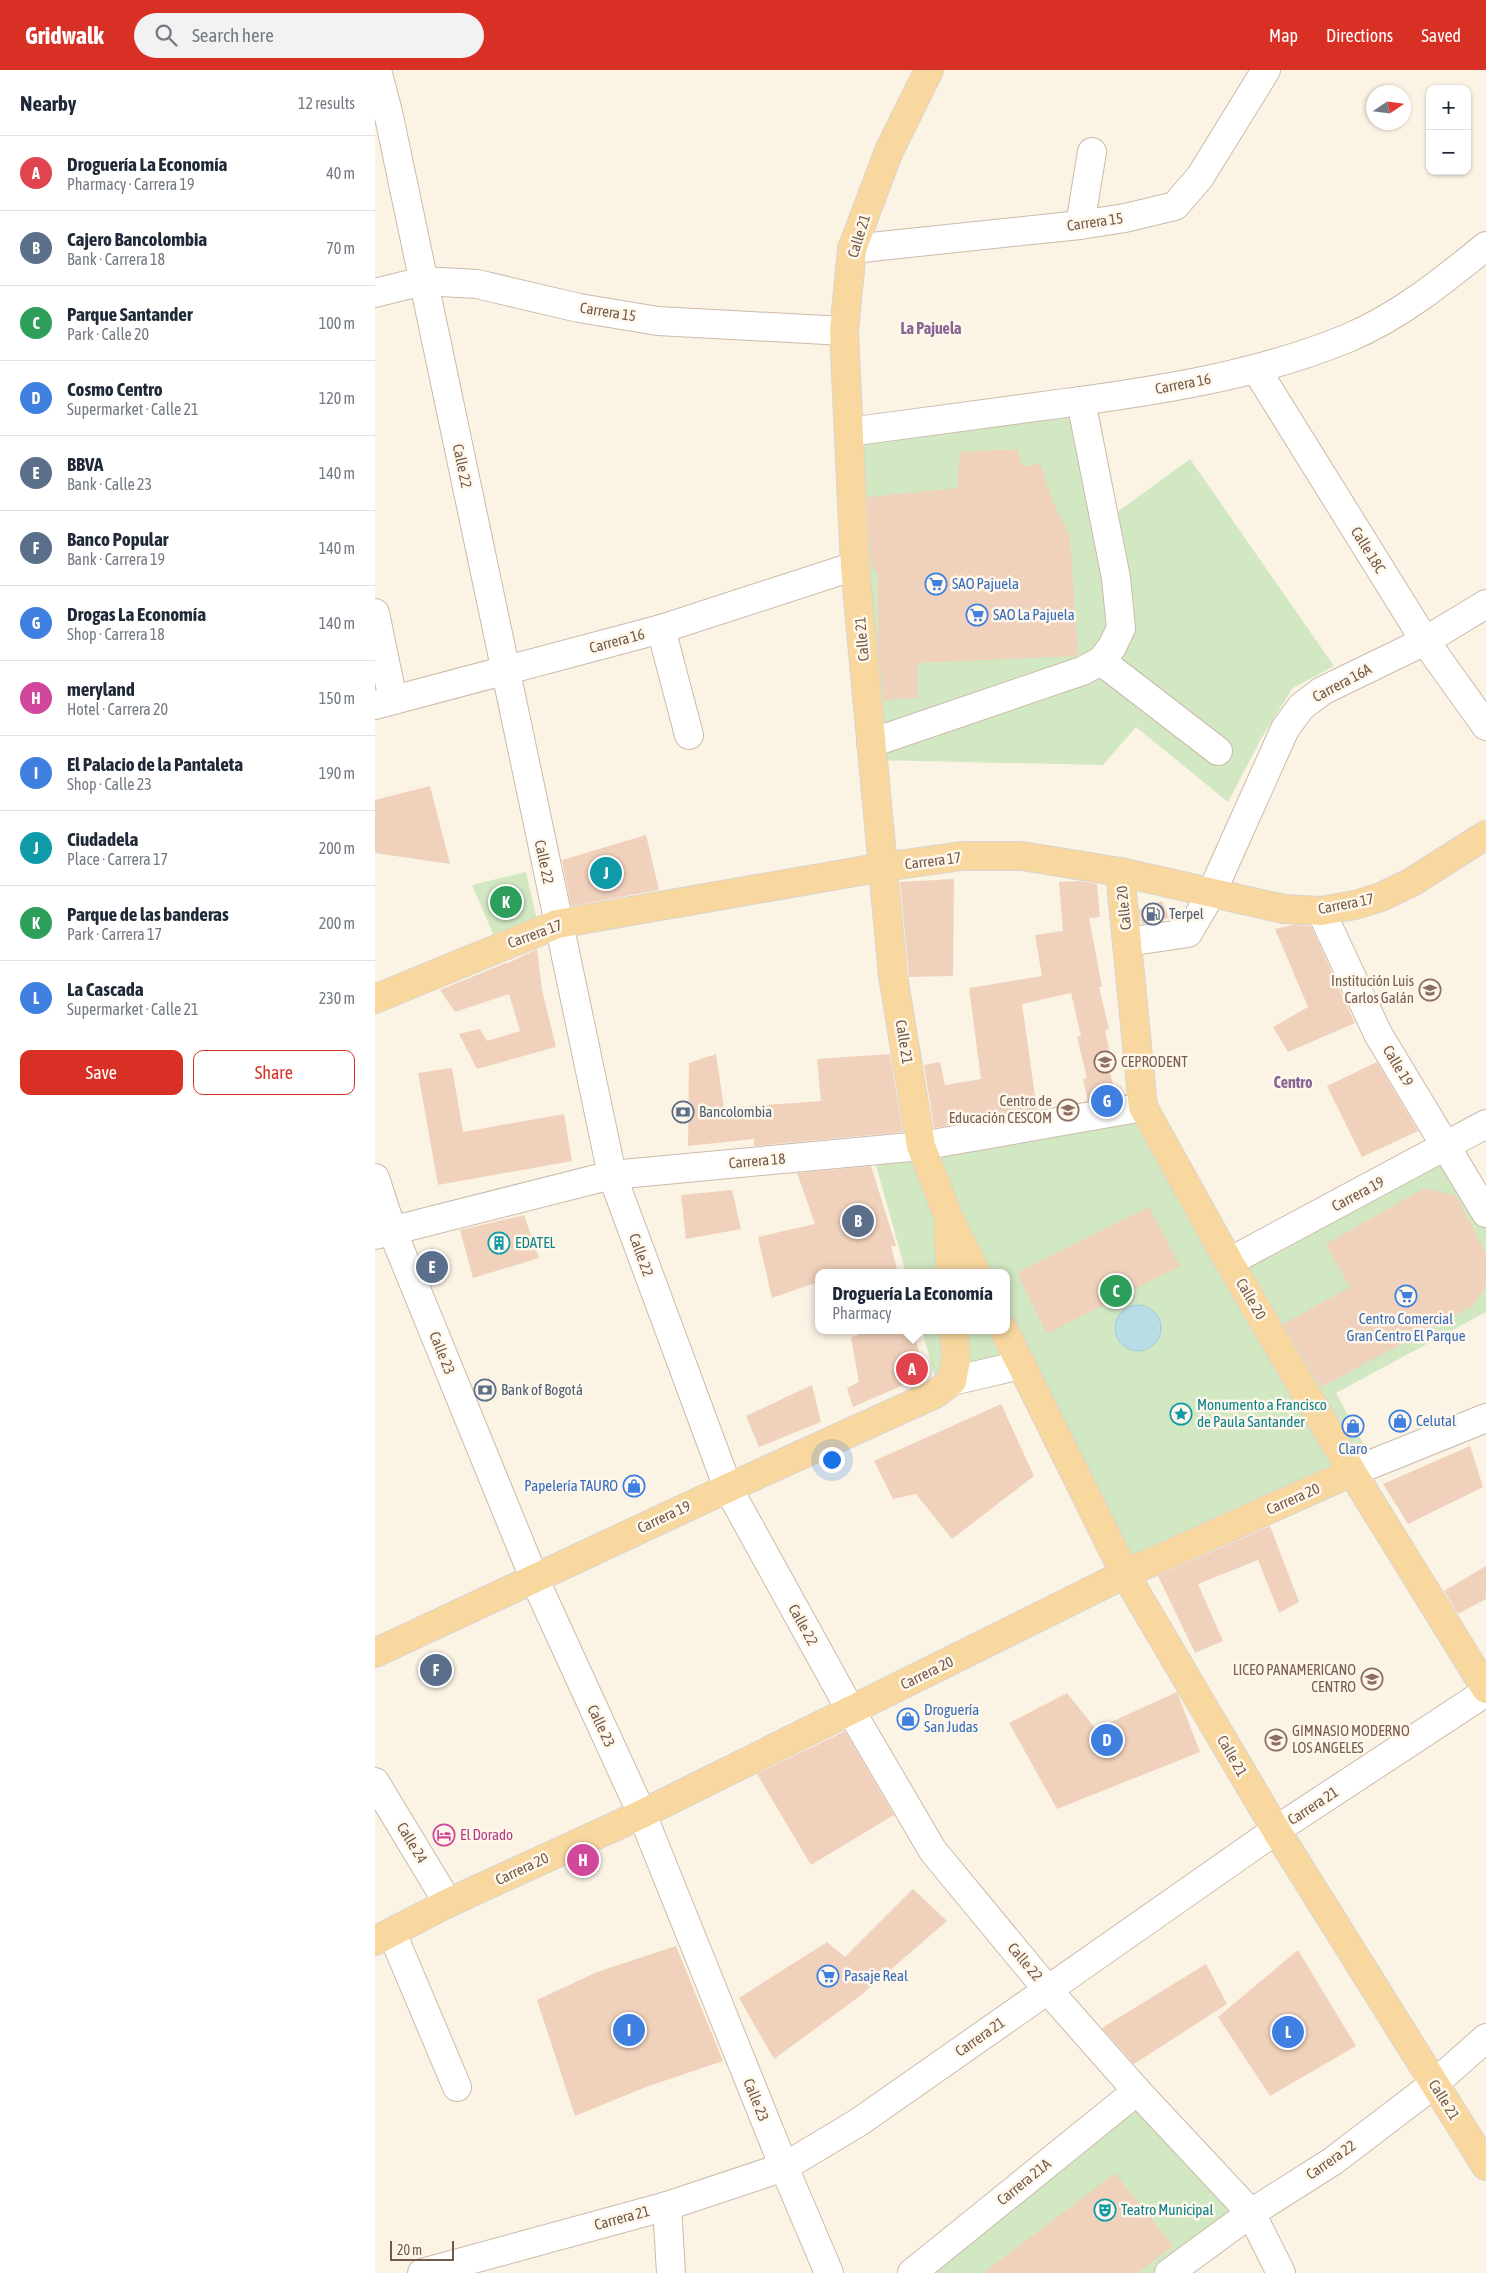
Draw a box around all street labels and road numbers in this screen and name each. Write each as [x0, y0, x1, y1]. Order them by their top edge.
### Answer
street label: Carrera 15 [1066, 209, 1124, 234]
street label: Calle 21 [844, 212, 873, 260]
street label: Carrera 15 [579, 299, 637, 324]
street label: Carrera 16 [1153, 370, 1212, 397]
street label: Calle 22 [450, 442, 475, 489]
street label: Calle 18C [1348, 523, 1389, 576]
street label: Calle 21 [851, 616, 872, 662]
street label: Carrera 16 [587, 625, 646, 656]
street label: Carrera 16A [1310, 660, 1375, 705]
street label: Calle 22 [532, 838, 557, 885]
street label: Carrera 17 [904, 849, 962, 872]
street label: Calle 20 [1113, 885, 1134, 931]
street label: Carrera 17 [1316, 890, 1375, 917]
street label: Carrera 17 [505, 916, 564, 951]
street label: Calle 21 [893, 1019, 916, 1065]
street label: Calle 19 [1380, 1042, 1417, 1089]
street label: Carrera 18 [728, 1150, 786, 1171]
street label: Carrera 19 [1329, 1173, 1387, 1214]
street label: Calle 22 [626, 1231, 657, 1279]
street label: Calle 20 [1233, 1275, 1270, 1322]
street label: Calle 23 [426, 1329, 459, 1377]
street label: Carrera 20 [1263, 1479, 1322, 1518]
street label: Carrera 19 [635, 1497, 693, 1536]
street label: Calle 22 [785, 1601, 822, 1648]
street label: Carrera 20 [898, 1652, 956, 1693]
street label: Calle 23 [584, 1702, 619, 1750]
street label: Calle 21 [1214, 1732, 1251, 1779]
street label: Carrera 21 [1284, 1783, 1341, 1828]
street label: Calle 24 [394, 1819, 431, 1866]
street label: Carrera 20 [493, 1849, 551, 1888]
street label: Calle 22 [1005, 1939, 1046, 1984]
street label: Carrera 21 [952, 2013, 1008, 2060]
street label: Calle 23 [740, 2076, 773, 2124]
street label: Calle 21 [1425, 2076, 1463, 2123]
street label: Carrera 22 [1303, 2136, 1359, 2183]
street label: Carrera 21A [993, 2154, 1054, 2208]
street label: Carrera 21 [592, 2202, 651, 2233]

